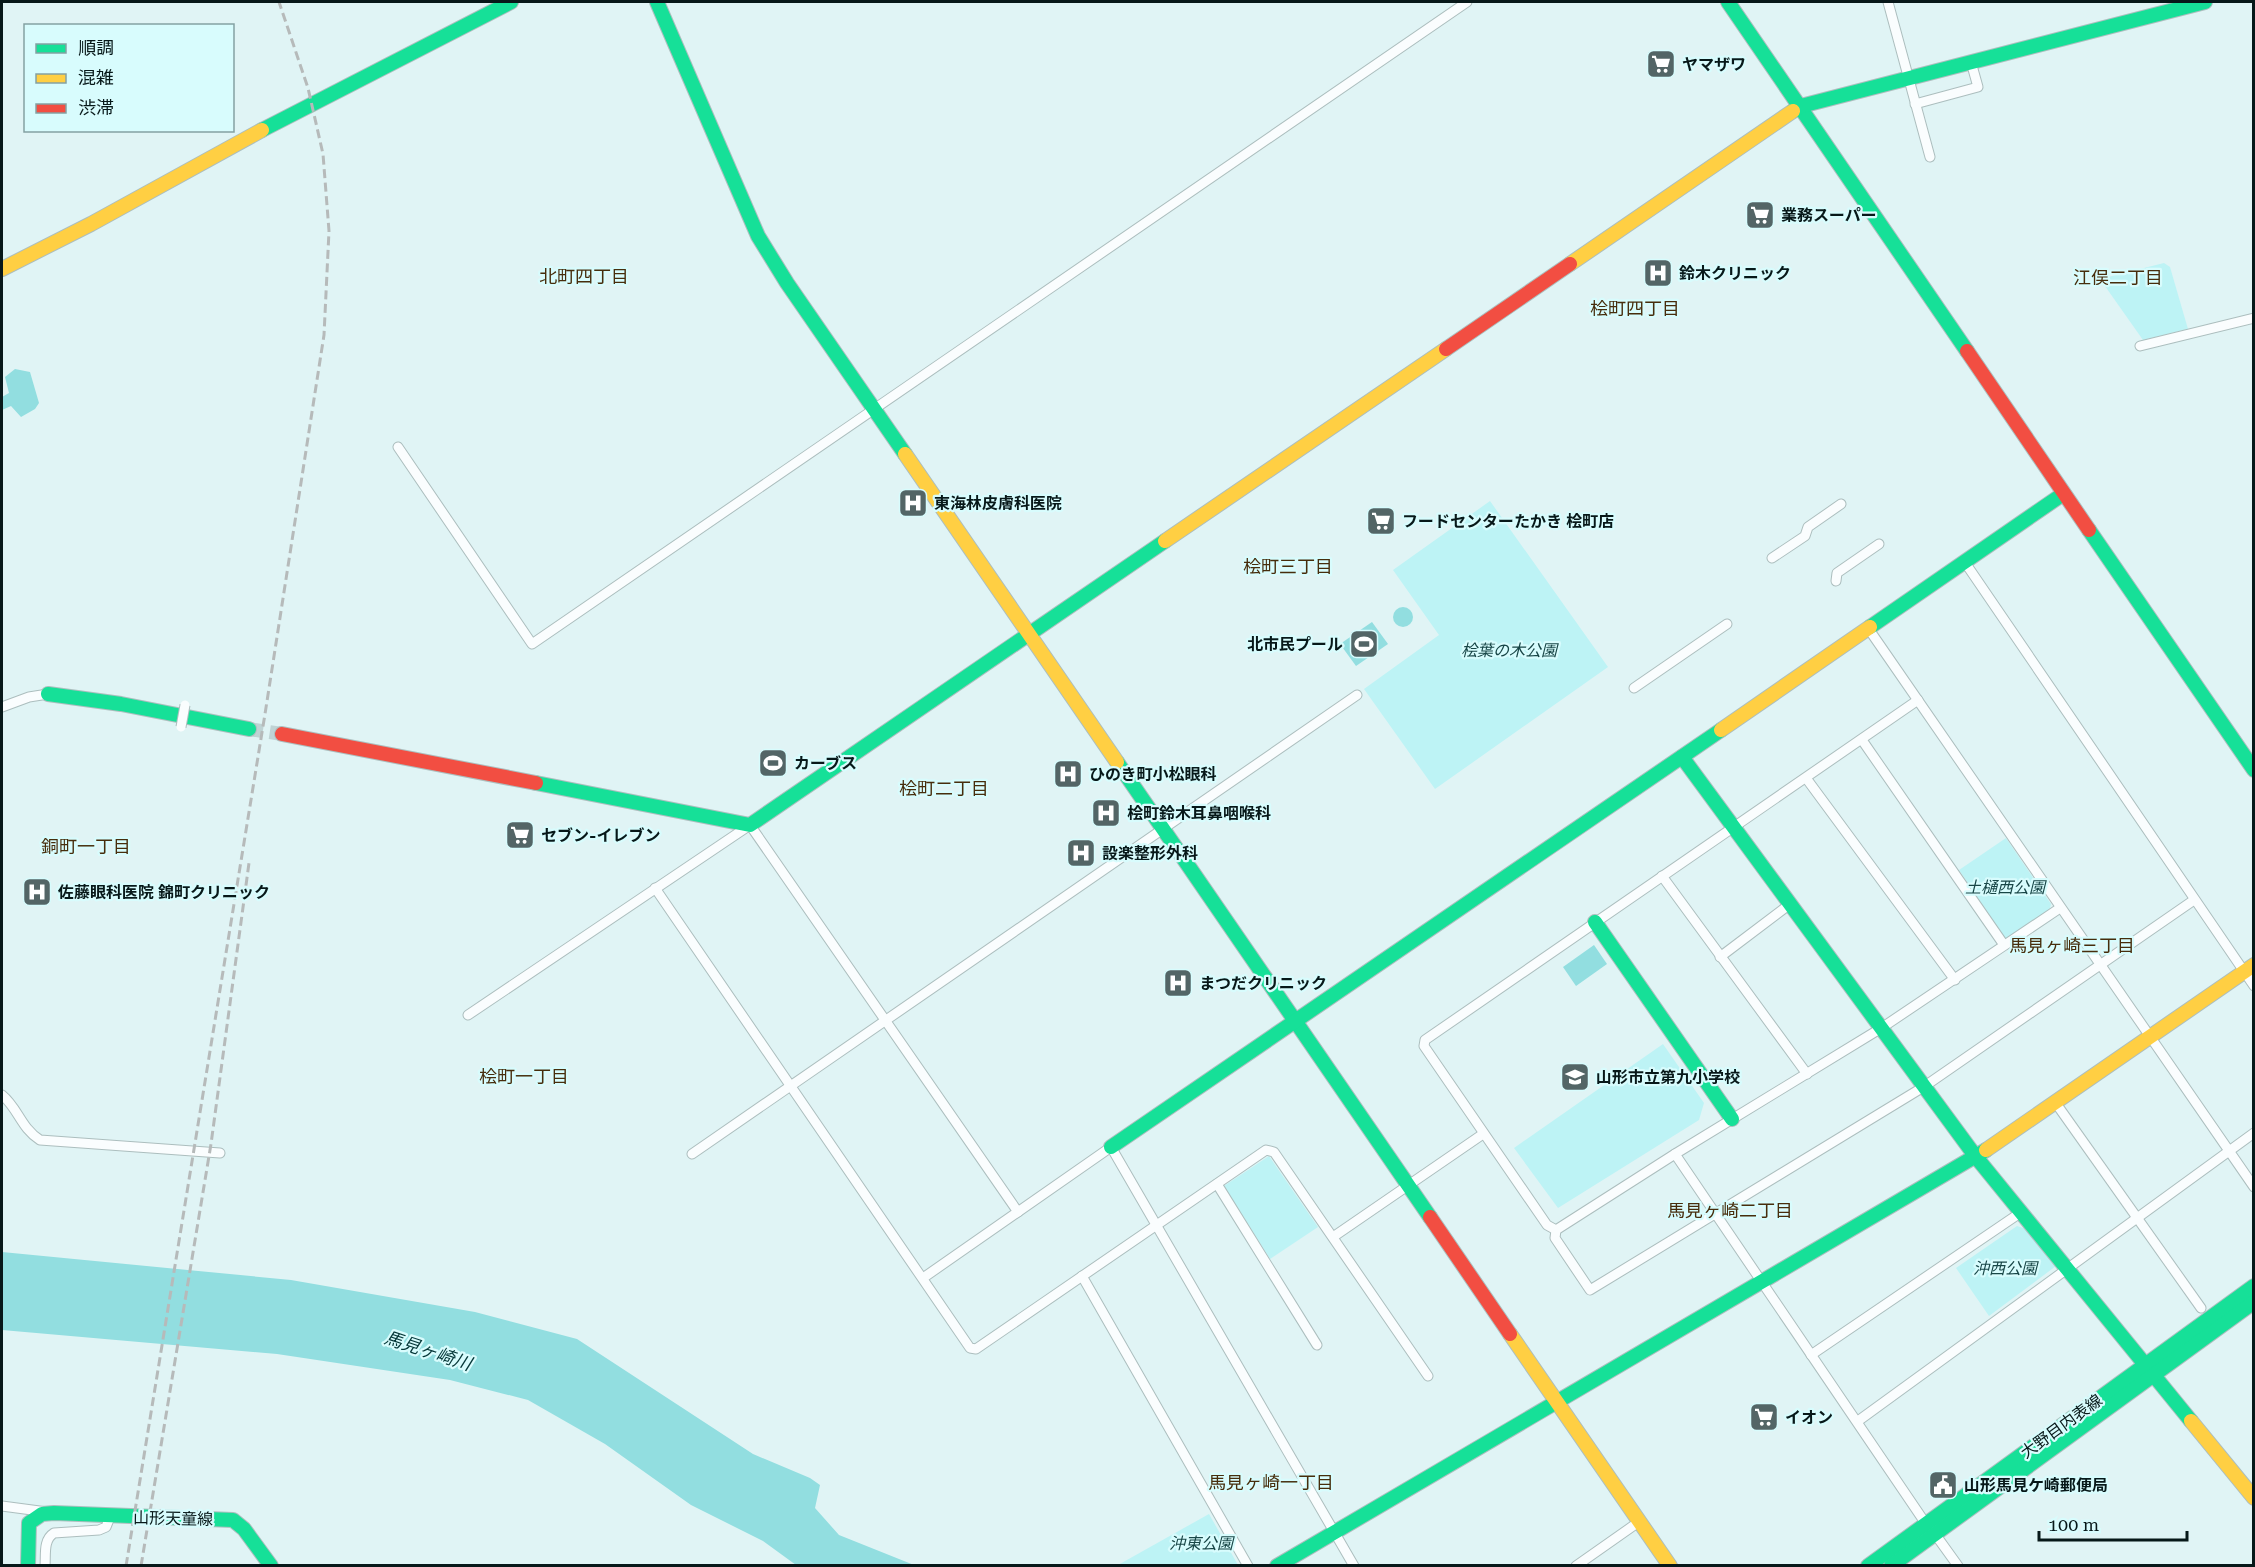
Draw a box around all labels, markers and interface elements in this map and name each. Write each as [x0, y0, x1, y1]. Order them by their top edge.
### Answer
legend [24, 24, 234, 132]
text: 順調 [78, 37, 114, 58]
supermarket icon: ヤマザワ [1645, 48, 1677, 80]
place label: ヤマザワ [1682, 55, 1746, 74]
text: 混雑 [78, 67, 114, 88]
text: 渋滞 [78, 97, 114, 118]
supermarket icon: 業務スーパー [1744, 199, 1776, 231]
place label: 業務スーパー [1781, 206, 1877, 225]
hospital icon: 鈴木クリニック [1642, 257, 1674, 289]
place label: 鈴木クリニック [1679, 264, 1791, 283]
district label: 北町四丁目 [539, 266, 629, 287]
district label: 江俣二丁目 [2073, 267, 2163, 288]
district label: 桧町四丁目 [1590, 298, 1680, 319]
hospital icon: 東海林皮膚科医院 [897, 487, 929, 519]
place label: 東海林皮膚科医院 [934, 494, 1062, 513]
supermarket icon: フードセンターたかき 桧町店 [1365, 505, 1397, 537]
place label: フードセンターたかき 桧町店 [1402, 512, 1614, 531]
district label: 桧町三丁目 [1243, 556, 1333, 577]
sports icon: 北市民プール [1348, 628, 1380, 660]
place label: 北市民プール [1247, 635, 1343, 654]
park label: 桧葉の木公園 [1461, 641, 1559, 660]
sports icon: カーブス [757, 747, 789, 779]
place label: カーブス [794, 754, 857, 773]
hospital icon: ひのき町小松眼科 [1052, 758, 1084, 790]
place label: ひのき町小松眼科 [1089, 765, 1217, 784]
district label: 桧町二丁目 [899, 778, 989, 799]
hospital icon: 桧町鈴木耳鼻咽喉科 [1090, 797, 1122, 829]
place label: 桧町鈴木耳鼻咽喉科 [1127, 804, 1271, 823]
supermarket icon: セブン-イレブン [504, 819, 536, 851]
place label: セブン-イレブン [541, 826, 660, 845]
district label: 銅町一丁目 [41, 836, 131, 857]
hospital icon: 設楽整形外科 [1065, 837, 1097, 869]
place label: 設楽整形外科 [1102, 844, 1198, 863]
hospital icon: 佐藤眼科医院 錦町クリニック [21, 876, 53, 908]
park label: 土樋西公園 [1965, 878, 2047, 897]
place label: 佐藤眼科医院 錦町クリニック [57, 883, 270, 902]
district label: 馬見ヶ崎三丁目 [2009, 935, 2135, 956]
hospital icon: まつだクリニック [1162, 967, 1194, 999]
place label: まつだクリニック [1199, 974, 1327, 993]
school or university icon: 山形市立第九小学校 [1559, 1061, 1591, 1093]
district label: 桧町一丁目 [479, 1066, 569, 1087]
place label: 山形市立第九小学校 [1596, 1068, 1740, 1087]
district label: 馬見ヶ崎二丁目 [1667, 1200, 1793, 1221]
park label: 沖西公園 [1973, 1259, 2039, 1278]
water label: 馬見ヶ崎川 [382, 1327, 476, 1375]
street label: 大野目内表線 [2017, 1391, 2106, 1462]
supermarket icon: イオン [1748, 1401, 1780, 1433]
place label: イオン [1785, 1408, 1833, 1427]
public building icon: 山形馬見ケ崎郵便局 [1927, 1469, 1959, 1501]
district label: 馬見ヶ崎一丁目 [1208, 1472, 1334, 1493]
place label: 山形馬見ケ崎郵便局 [1964, 1476, 2108, 1495]
scale bar [2039, 1504, 2188, 1542]
street label: 山形天童線 [133, 1508, 213, 1529]
text: 100 m [2048, 1514, 2099, 1535]
park label: 沖東公園 [1169, 1534, 1235, 1553]

